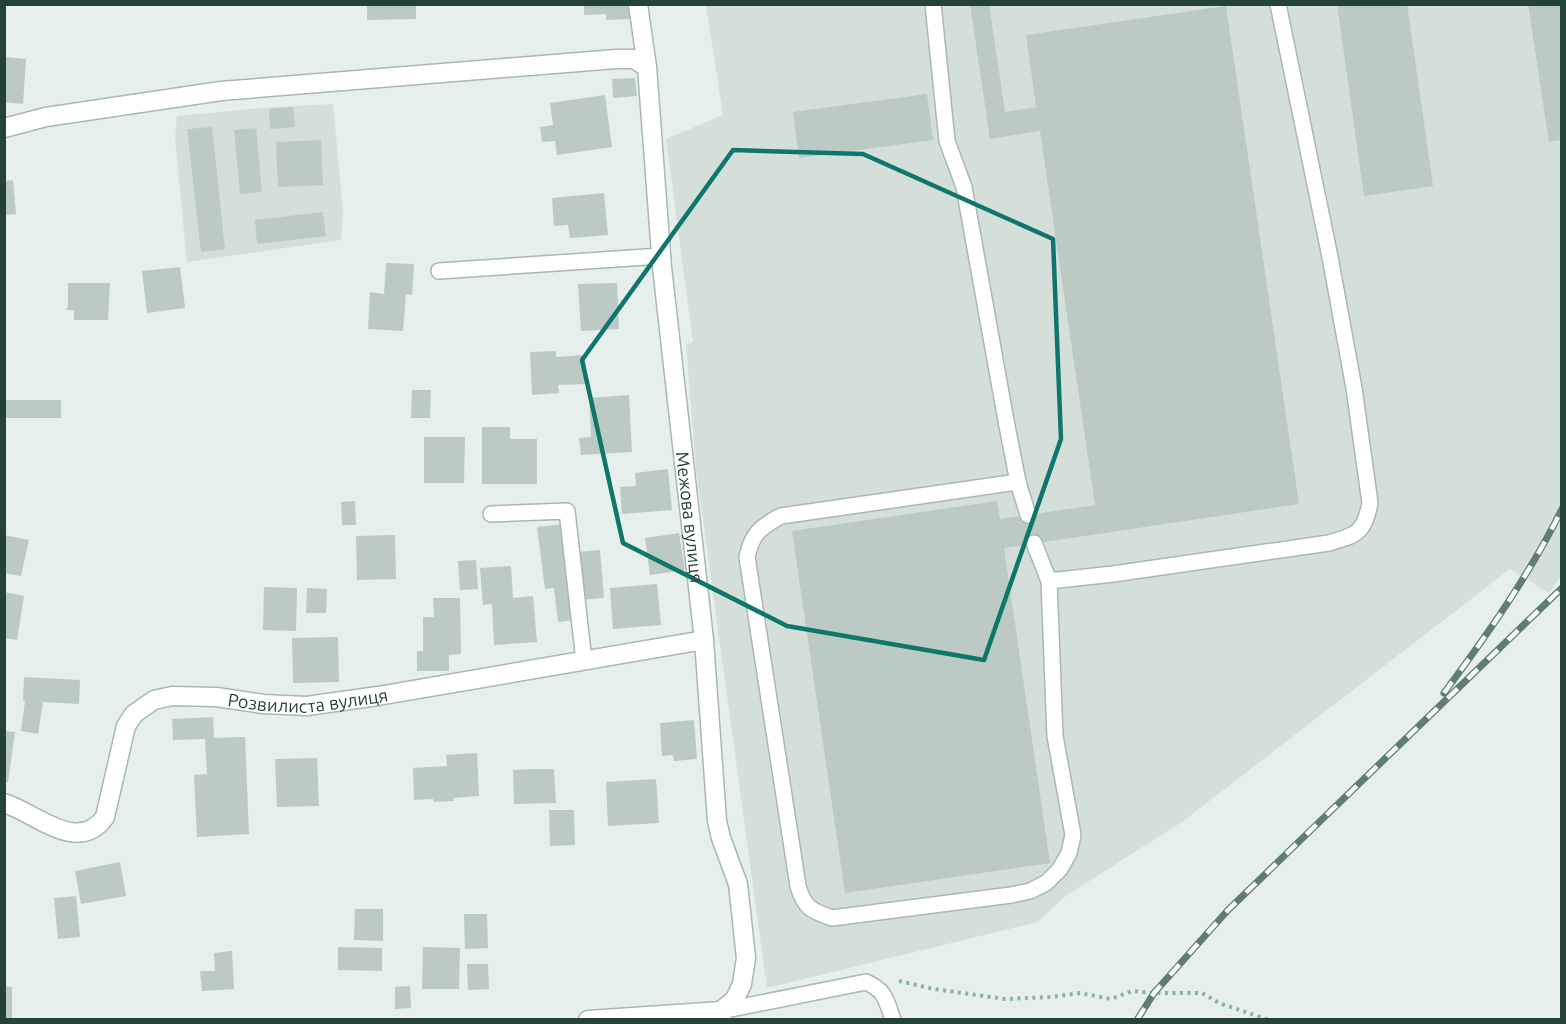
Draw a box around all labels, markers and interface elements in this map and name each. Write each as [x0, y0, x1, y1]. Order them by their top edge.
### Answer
street label: Межова вулиця [673, 450, 708, 584]
street label: Розвилиста вулиця [226, 684, 389, 716]

